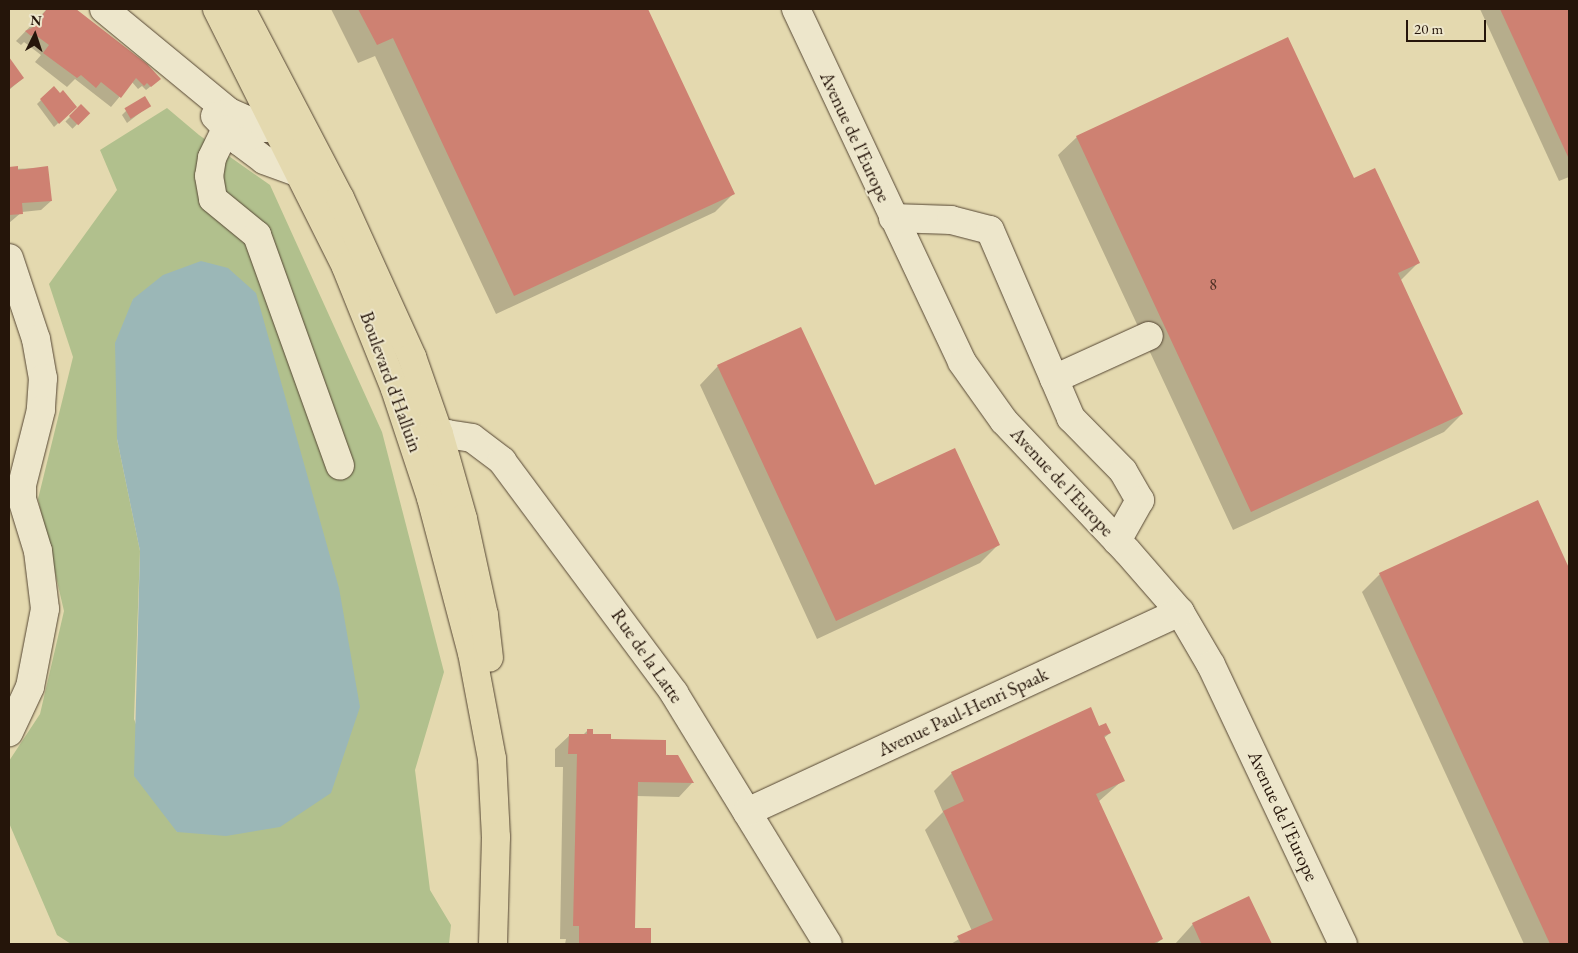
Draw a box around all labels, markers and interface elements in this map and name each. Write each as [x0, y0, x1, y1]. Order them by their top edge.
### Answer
north arrow [10, 10, 60, 60]
scale bar [1408, 10, 1488, 42]
text: N [30, 11, 42, 29]
text: 20 m [1414, 19, 1443, 38]
street label: Avenue de l'Europe [815, 68, 895, 206]
house number: 8 [1209, 275, 1217, 295]
street label: Boulevard d'Halluin [355, 309, 427, 455]
street label: Avenue de l'Europe [1005, 423, 1119, 541]
street label: Rue de la Latte [606, 605, 688, 707]
street label: Avenue Paul-Henri Spaak [874, 663, 1052, 761]
street label: Avenue de l'Europe [1243, 747, 1323, 885]

